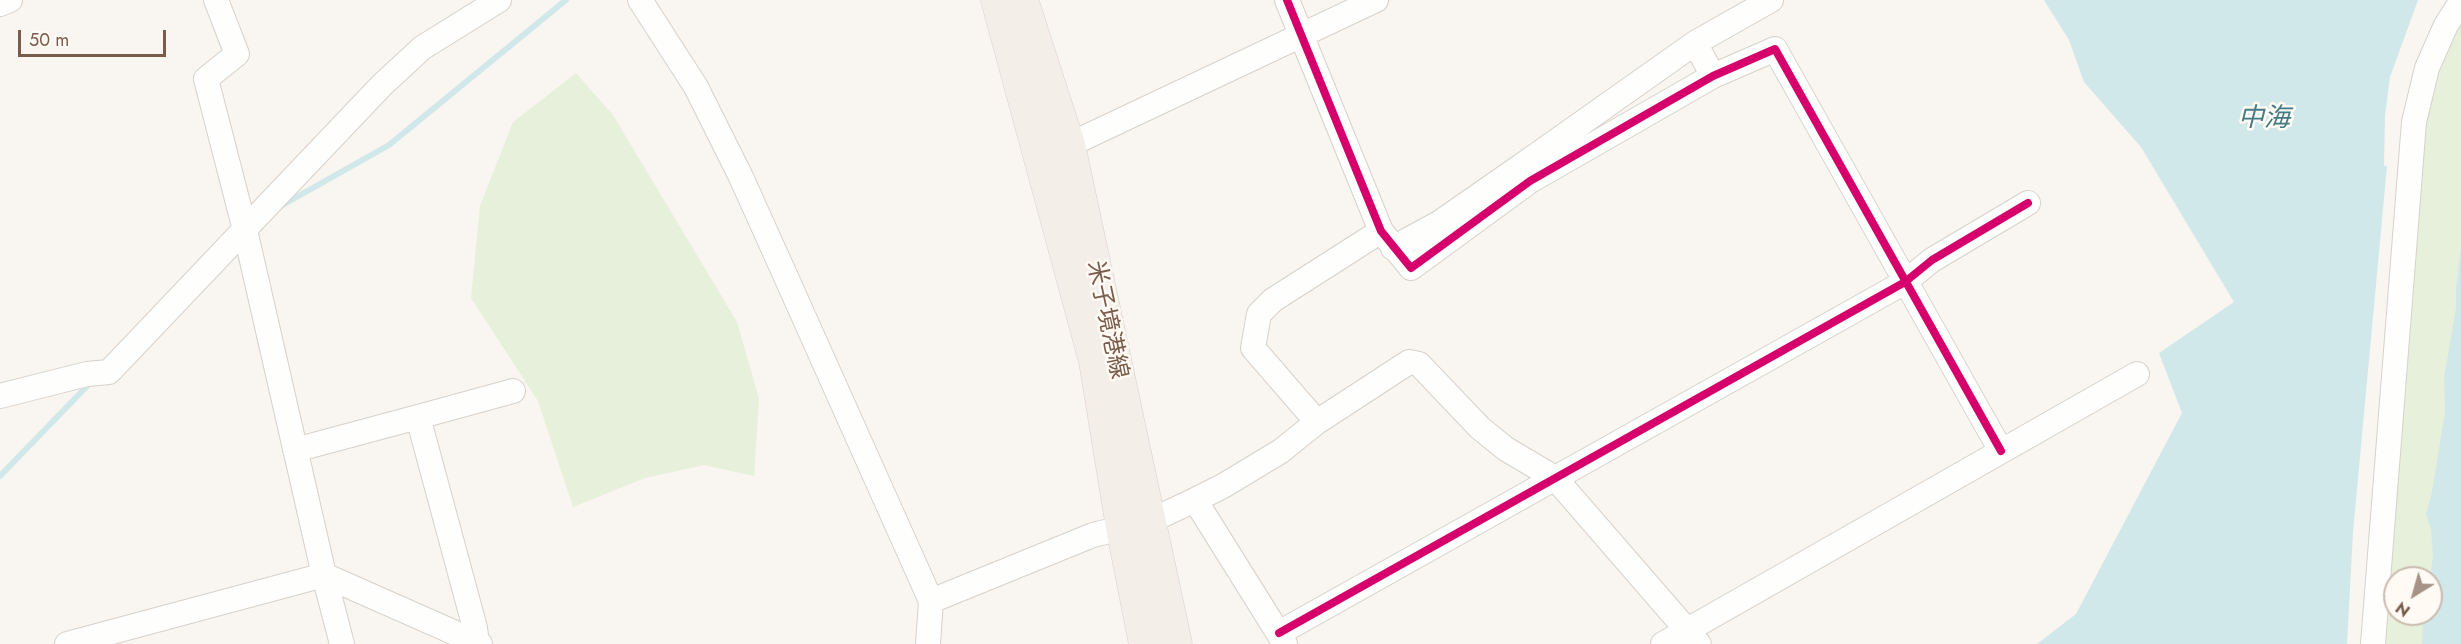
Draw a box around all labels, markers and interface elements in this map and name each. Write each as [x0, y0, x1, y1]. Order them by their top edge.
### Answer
scale bar [21, 18, 170, 56]
text: 50 m [29, 27, 69, 53]
water label: 中海 [2238, 104, 2290, 136]
street label: 米子境港線 [1079, 258, 1133, 382]
north arrow [2383, 566, 2443, 626]
text: N [2391, 596, 2415, 622]

